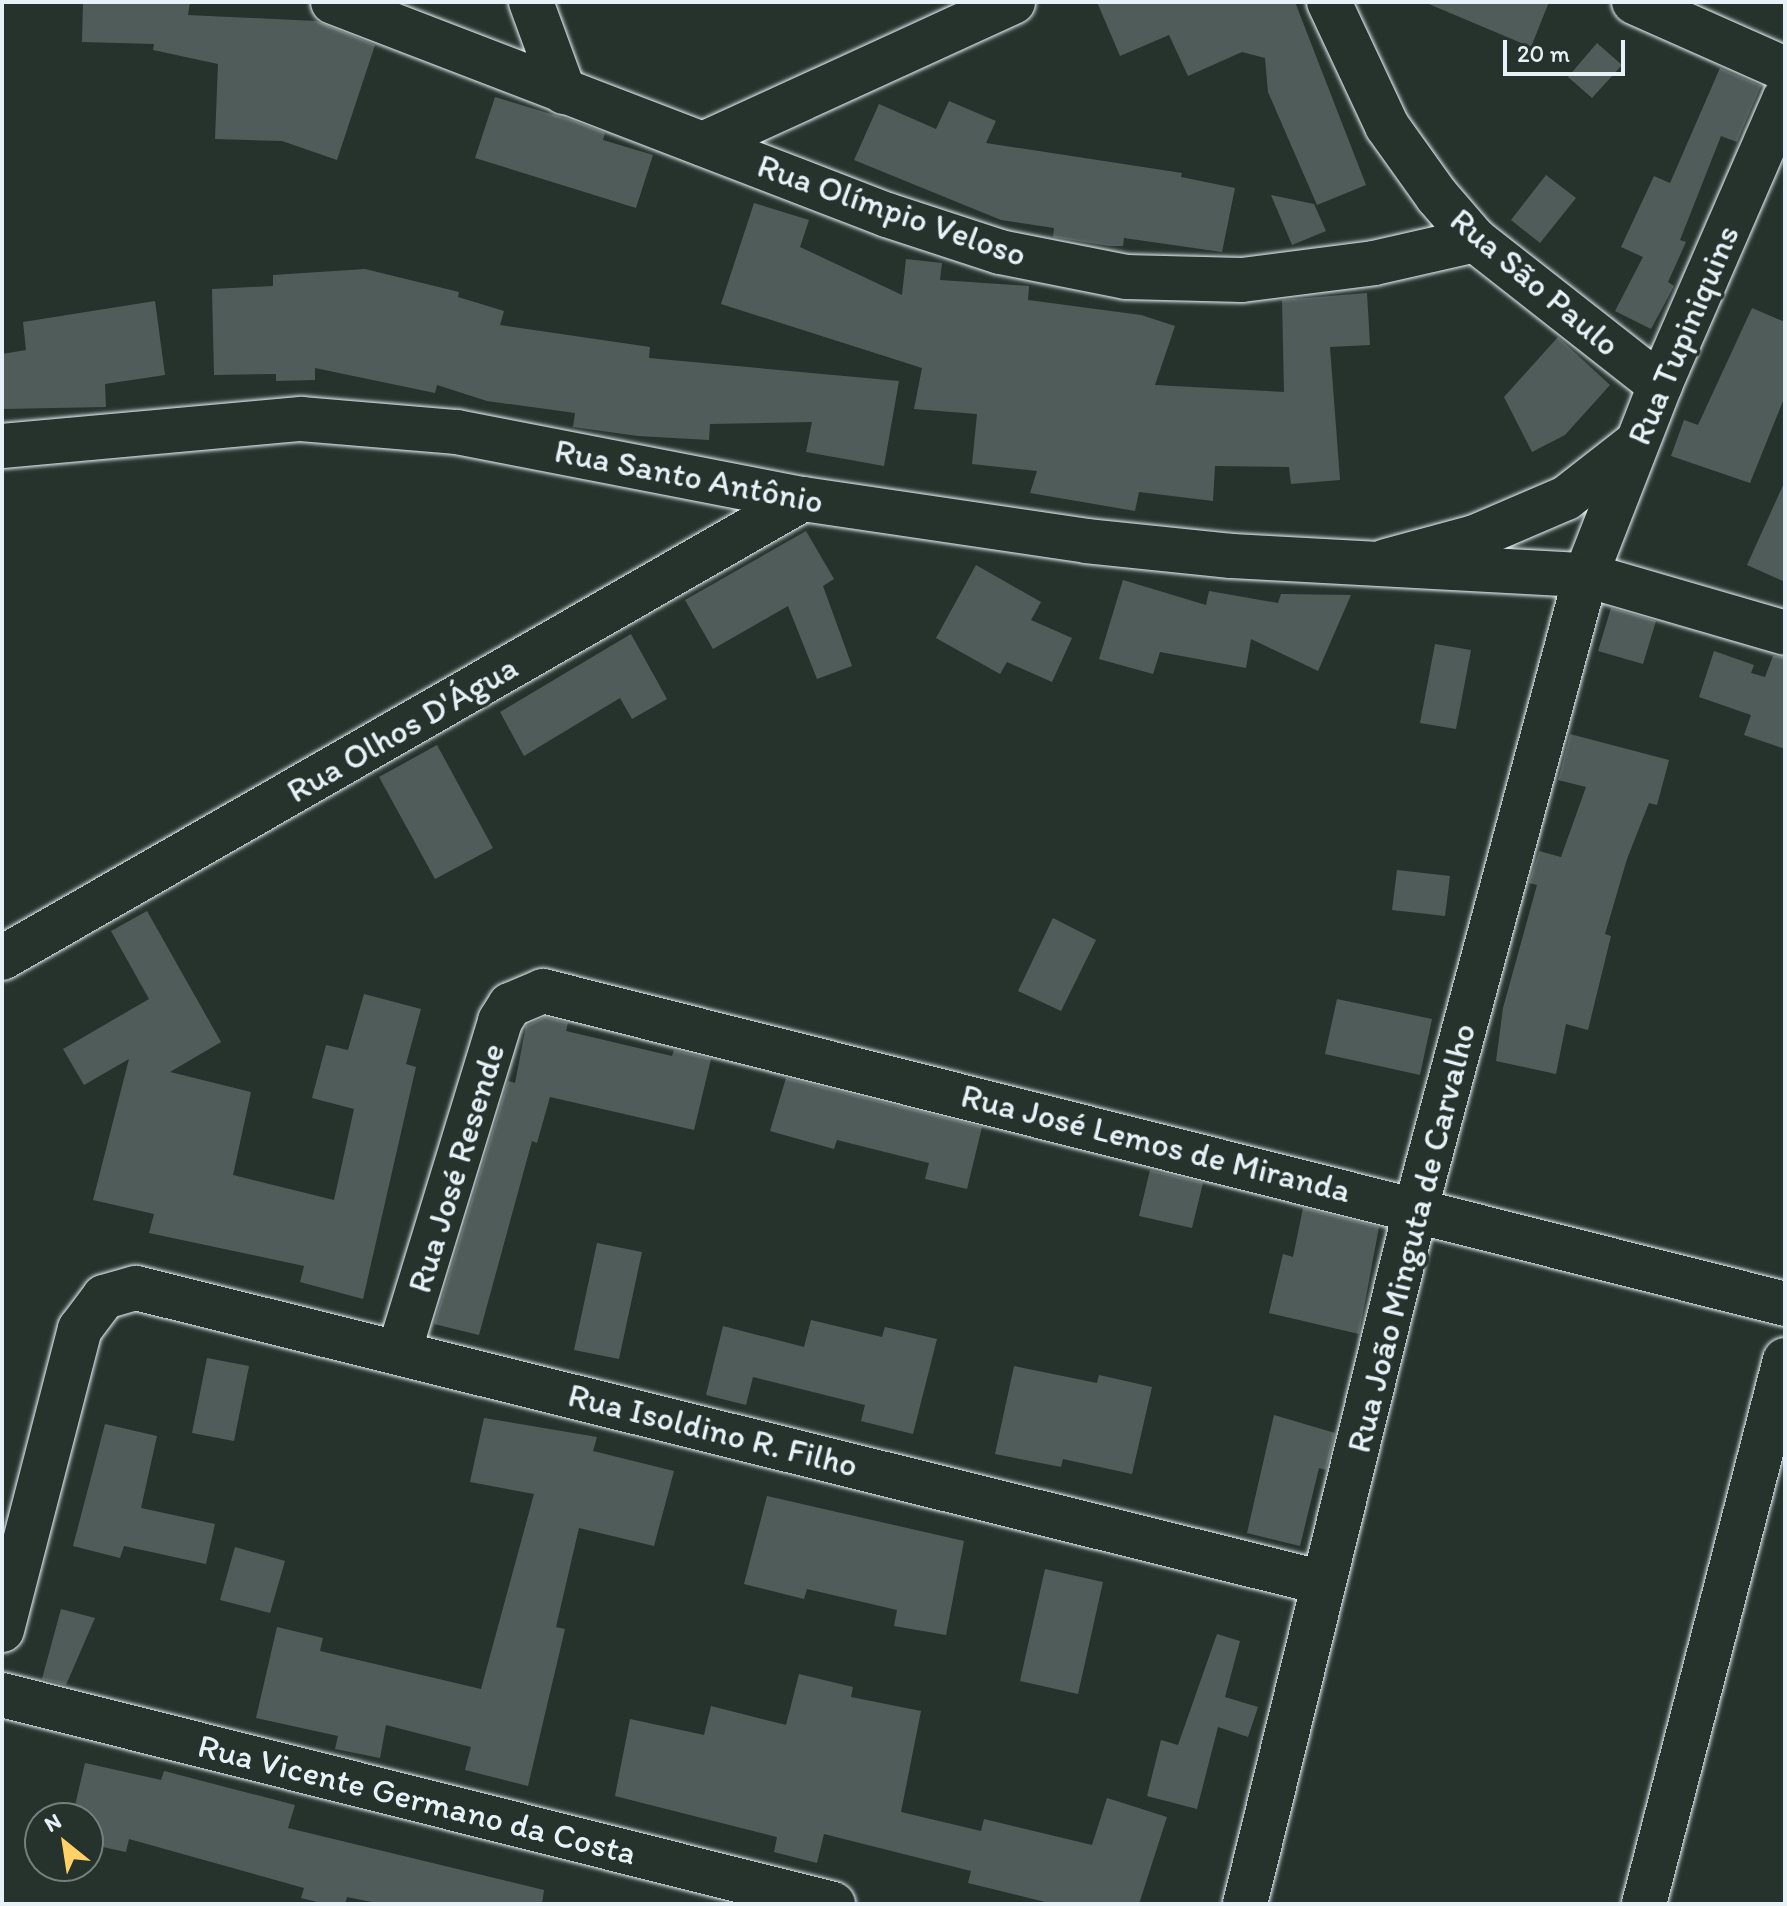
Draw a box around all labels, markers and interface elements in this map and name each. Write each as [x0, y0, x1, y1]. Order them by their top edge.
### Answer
scale bar [1507, 24, 1629, 74]
text: 20 m [1517, 39, 1570, 68]
street label: Rua Olímpio Veloso [753, 145, 1031, 275]
street label: Rua São Paulo [1443, 200, 1627, 364]
street label: Rua Tupiniquins [1619, 220, 1747, 450]
street label: Rua Santo Antônio [551, 430, 827, 522]
street label: Rua Olhos D'Água [280, 647, 524, 811]
street label: Rua João Minguta de Carvalho [1338, 1019, 1484, 1457]
street label: Rua José Resende [399, 1039, 513, 1297]
street label: Rua José Lemos de Miranda [957, 1075, 1355, 1211]
street label: Rua Isoldino R. Filho [564, 1374, 862, 1486]
street label: Rua Vicente Germano da Costa [194, 1725, 640, 1873]
north arrow [24, 1802, 104, 1882]
text: N [40, 1807, 66, 1838]

